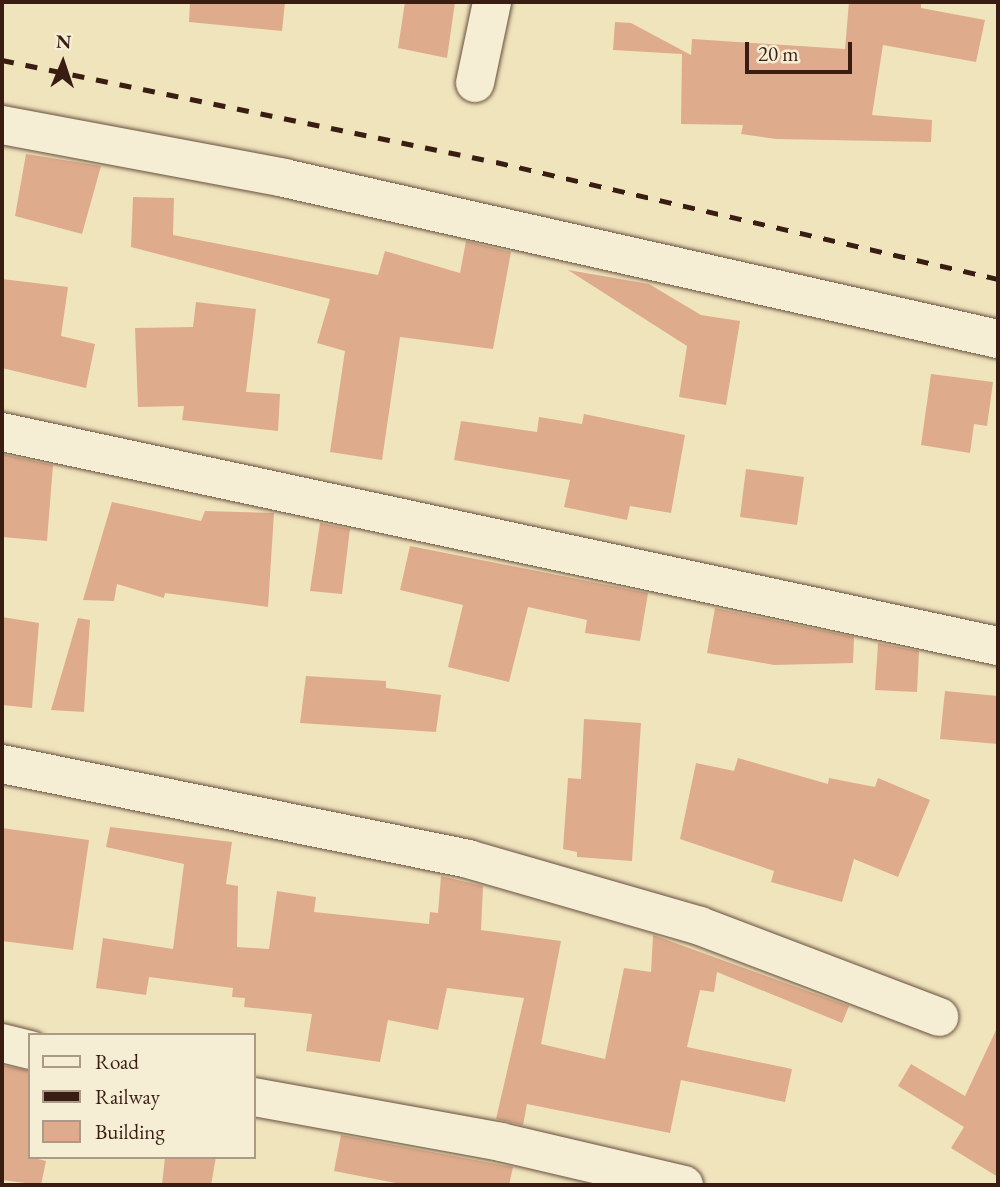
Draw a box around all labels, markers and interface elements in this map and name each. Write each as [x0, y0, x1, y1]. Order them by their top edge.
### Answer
north arrow [28, 28, 98, 98]
scale bar [748, 28, 855, 72]
text: N [56, 29, 72, 54]
text: 20 m [758, 40, 799, 67]
legend [28, 1033, 256, 1159]
text: Road [95, 1048, 139, 1075]
text: Railway [95, 1083, 160, 1110]
text: Building [95, 1118, 165, 1145]

